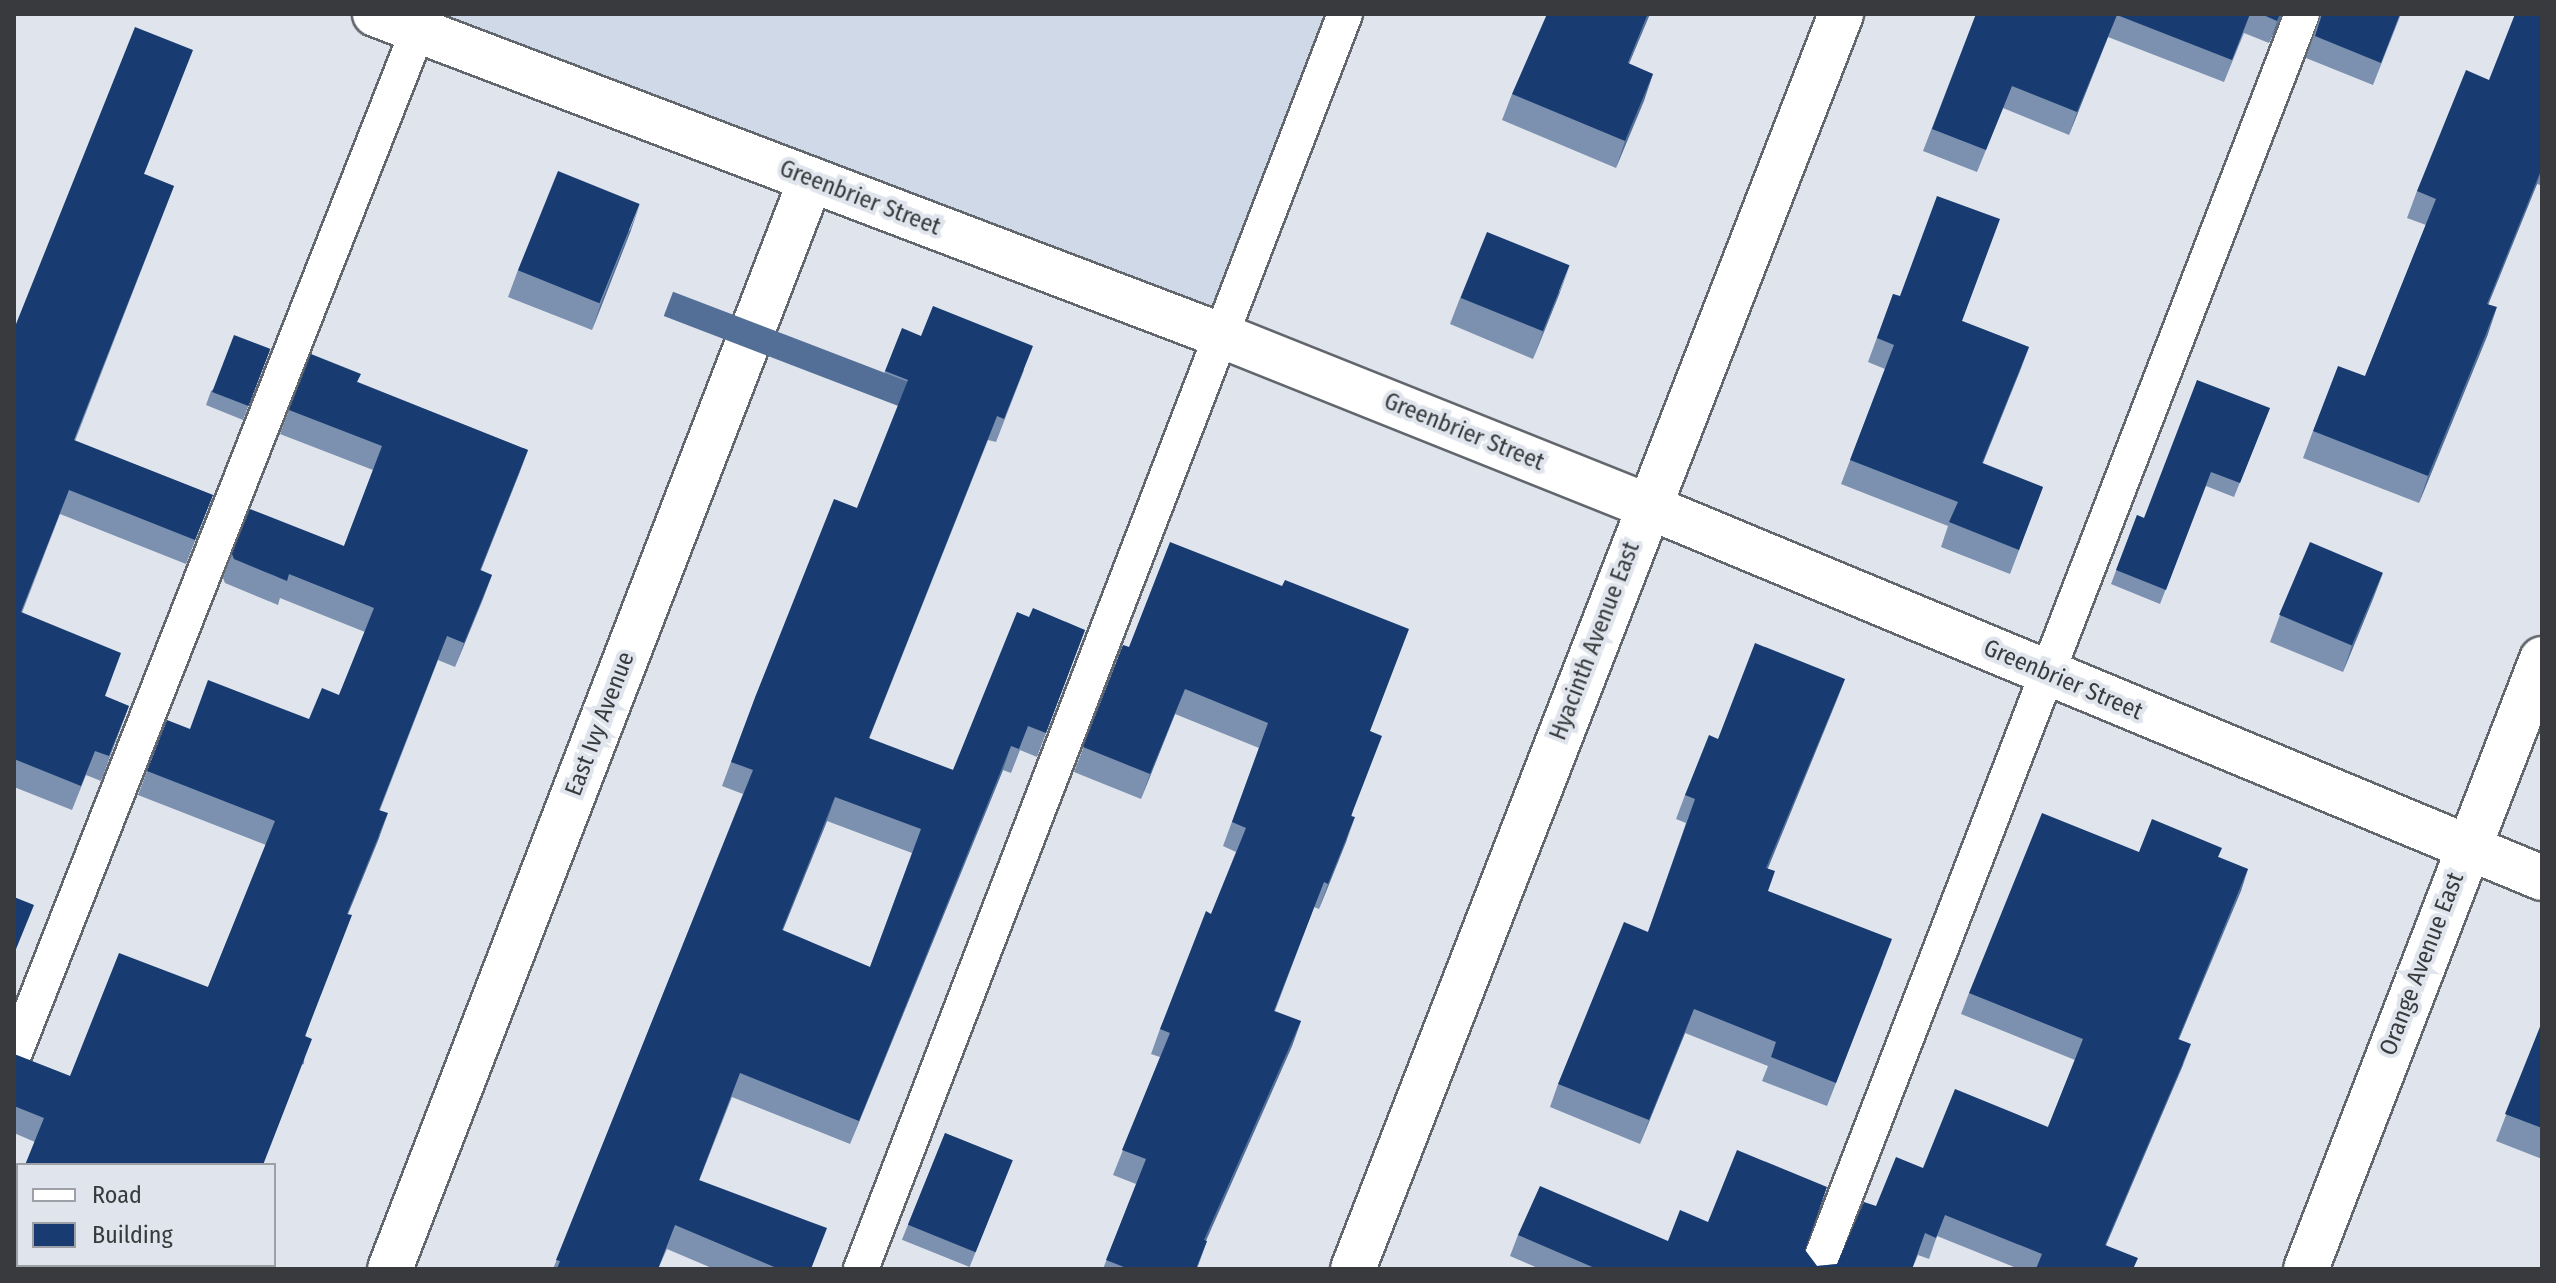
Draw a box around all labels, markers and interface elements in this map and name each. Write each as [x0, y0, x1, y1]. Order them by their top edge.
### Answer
street label: Greenbrier Street [776, 154, 944, 242]
street label: Greenbrier Street [1380, 387, 1548, 477]
street label: Hyacinth Avenue East [1544, 538, 1646, 744]
street label: Greenbrier Street [1979, 634, 2147, 726]
street label: East Ivy Avenue [559, 648, 641, 800]
street label: Orange Avenue East [2374, 868, 2470, 1060]
legend [16, 1163, 276, 1267]
text: Road [92, 1181, 142, 1209]
text: Building [92, 1221, 173, 1249]

